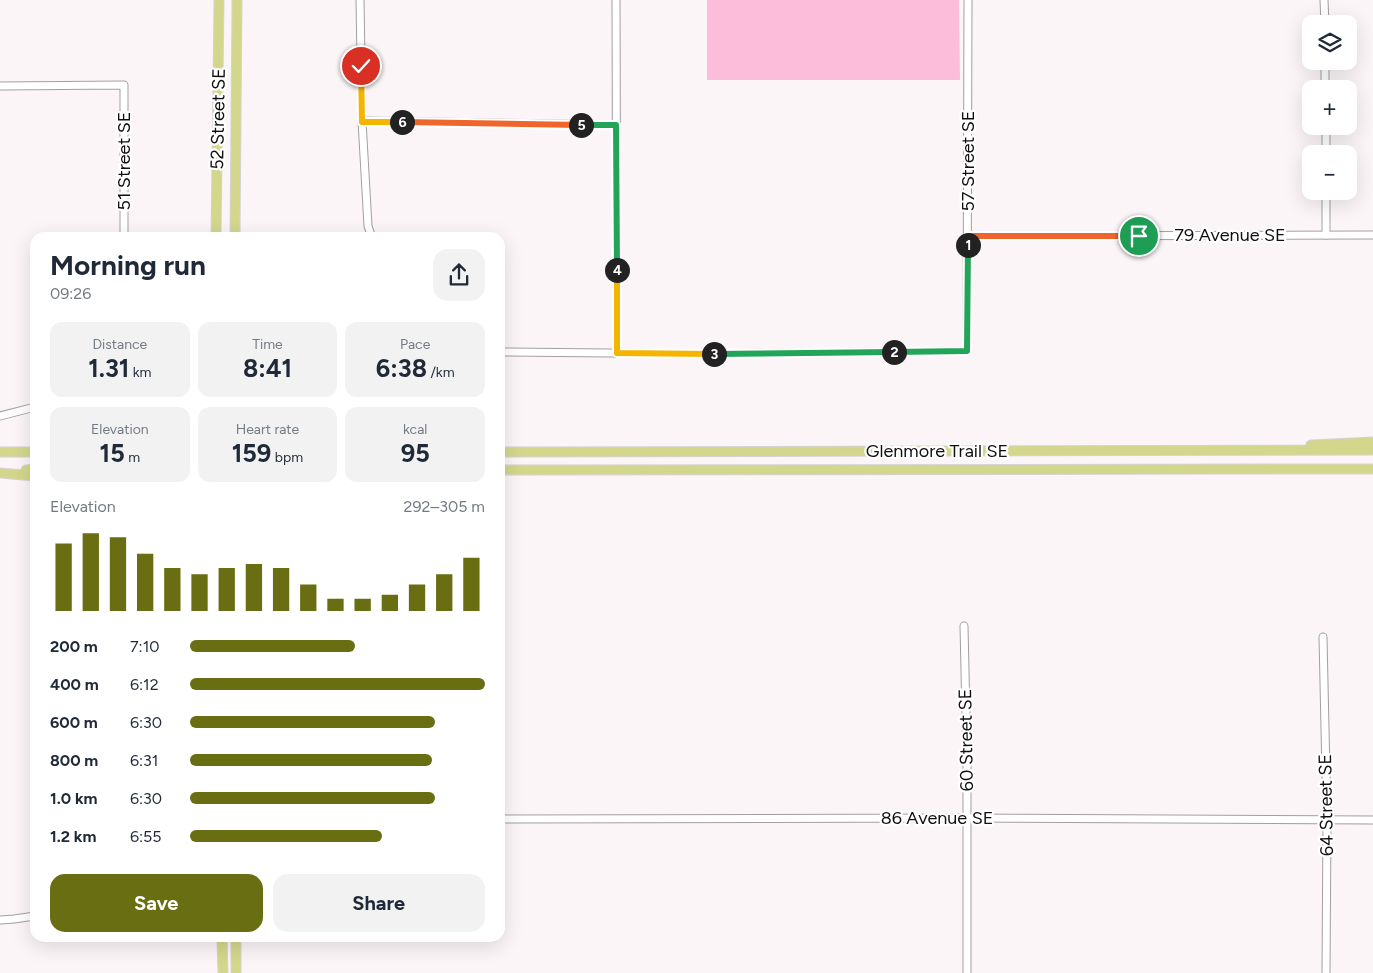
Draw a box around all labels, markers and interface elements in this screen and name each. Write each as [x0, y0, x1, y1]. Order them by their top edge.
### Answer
map controls [1302, 15, 1357, 200]
button: layers [1302, 15, 1357, 70]
pin [340, 45, 382, 87]
icon: check [347, 52, 375, 80]
street label: 52 Street SE [206, 68, 230, 170]
button: + [1302, 80, 1357, 135]
pin: 6 [390, 110, 414, 134]
street label: 57 Street SE [957, 110, 979, 212]
street label: 51 Street SE [113, 112, 135, 210]
pin: 5 [568, 112, 594, 138]
text: 6 [398, 114, 407, 131]
text: 5 [577, 117, 586, 134]
button: − [1302, 145, 1357, 200]
pin [1118, 215, 1160, 257]
icon: arrive [1125, 222, 1153, 250]
street label: 79 Avenue SE [1174, 224, 1286, 246]
pin: 1 [956, 232, 980, 258]
text: 1 [966, 237, 971, 254]
text: Morning run [50, 248, 206, 282]
button: share [433, 249, 485, 301]
pin: 4 [604, 258, 630, 282]
text: 4 [613, 262, 622, 279]
text: 09:26 [50, 284, 91, 303]
text: Distance [92, 336, 147, 353]
text: Time [252, 336, 283, 353]
text: Pace [400, 336, 430, 353]
pin: 2 [882, 340, 906, 364]
pin: 3 [702, 342, 726, 366]
text: 2 [890, 344, 899, 361]
text: 3 [711, 346, 718, 363]
text: 1.31 [88, 353, 129, 383]
text: 8:41 [243, 353, 292, 383]
text: 6:38 [376, 353, 427, 383]
text: km [129, 364, 152, 381]
text: /km [427, 364, 455, 381]
text: Elevation [91, 421, 149, 438]
text: Heart rate [236, 421, 299, 438]
text: kcal [403, 421, 427, 438]
text: 15 [100, 438, 125, 468]
text: 159 [232, 438, 271, 468]
text: 95 [401, 438, 430, 468]
street label: Glenmore Trail SE [866, 440, 1008, 462]
text: m [125, 449, 140, 466]
text: bpm [271, 449, 303, 466]
text: Elevation [50, 497, 116, 516]
text: 292–305 m [404, 497, 485, 516]
text: 200 m [50, 637, 98, 656]
text: 7:10 [130, 637, 160, 656]
text: 400 m [50, 675, 99, 694]
text: 6:12 [130, 675, 159, 694]
street label: 60 Street SE [954, 688, 978, 792]
text: 600 m [50, 713, 98, 732]
text: 6:30 [130, 713, 162, 732]
text: 800 m [50, 751, 98, 770]
text: 6:31 [130, 751, 158, 770]
street label: 64 Street SE [1314, 754, 1338, 856]
text: 1.0 km [50, 789, 97, 808]
text: 6:30 [130, 789, 162, 808]
street label: 86 Avenue SE [881, 807, 993, 829]
text: 1.2 km [50, 827, 96, 846]
text: 6:55 [130, 827, 162, 846]
button: Save [50, 874, 263, 932]
button: Share [273, 874, 485, 932]

